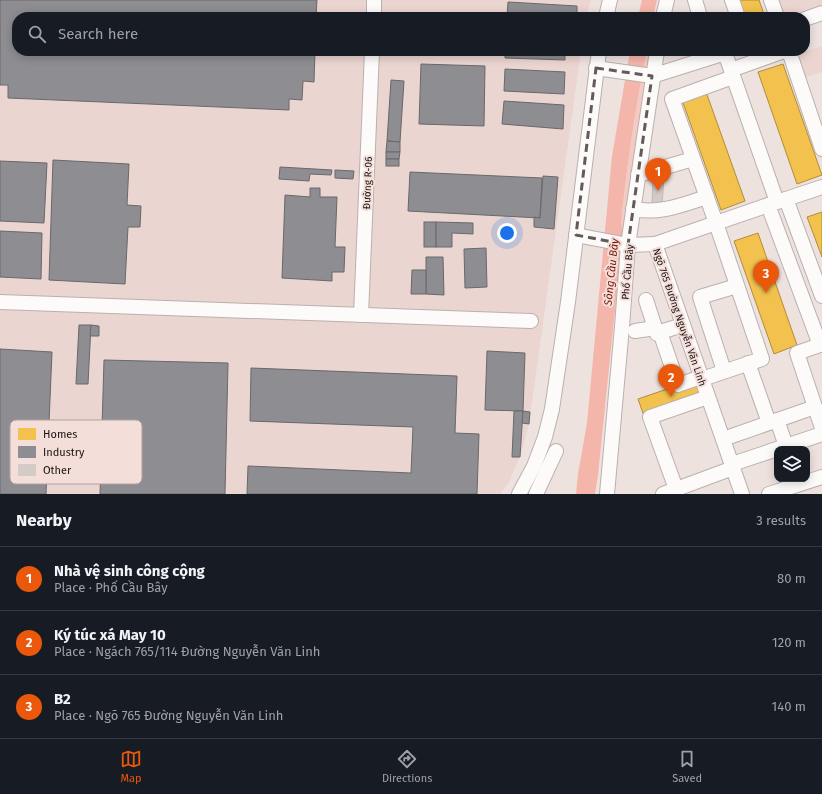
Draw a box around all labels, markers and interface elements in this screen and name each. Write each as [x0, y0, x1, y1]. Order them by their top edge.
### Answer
search box [12, 12, 810, 56]
icon: search [26, 23, 48, 45]
text: Search here [58, 25, 138, 43]
street label: Đường R-06 [361, 156, 375, 210]
pin: 1 [645, 158, 671, 191]
your location [497, 223, 517, 243]
water label: Sông Cầu Bây [601, 237, 622, 307]
street label: Phố Cầu Bây [619, 244, 636, 300]
street label: Ngõ 765 Đường Nguyễn Văn Linh [650, 247, 709, 388]
pin: 3 [753, 260, 779, 293]
pin: 2 [658, 364, 684, 397]
legend [10, 420, 142, 484]
text: Homes [43, 428, 77, 441]
text: Industry [43, 446, 85, 459]
map controls [774, 446, 810, 482]
button: layers [774, 446, 810, 482]
text: Other [43, 464, 72, 477]
text: Nearby [16, 510, 71, 531]
text: 3 results [756, 513, 806, 528]
text: Nhà vệ sinh công cộng [54, 562, 205, 580]
text: 1 [26, 571, 32, 586]
text: 80 m [777, 571, 806, 586]
text: Place · Phố Cầu Bây [54, 580, 168, 595]
text: Ký túc xá May 10 [54, 626, 166, 644]
text: 2 [26, 635, 32, 650]
text: 120 m [772, 635, 806, 650]
text: Place · Ngách 765/114 Đường Nguyễn Văn Linh [54, 644, 320, 659]
text: B2 [54, 690, 71, 708]
text: 3 [26, 699, 32, 714]
text: 140 m [772, 699, 806, 714]
text: Place · Ngõ 765 Đường Nguyễn Văn Linh [54, 708, 283, 723]
tab: Map [120, 748, 142, 785]
tab: Directions [382, 748, 432, 785]
tab: Saved [672, 748, 702, 785]

